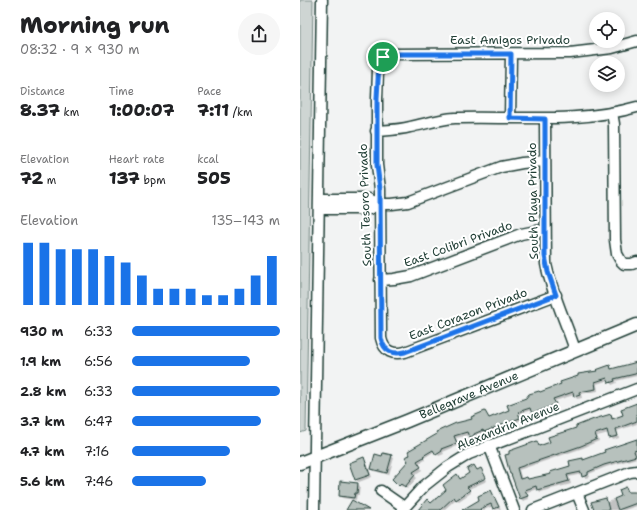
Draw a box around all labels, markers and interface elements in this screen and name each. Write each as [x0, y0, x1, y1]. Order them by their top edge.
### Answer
text: Morning run [20, 11, 170, 40]
map controls [589, 12, 625, 92]
button: locate [589, 12, 625, 48]
button: share [238, 13, 280, 55]
street label: East Amigos Privado [450, 32, 570, 48]
pin [366, 40, 400, 74]
text: 08:32 · 9 × 930 m [20, 41, 139, 58]
icon: arrive [372, 46, 394, 68]
button: layers [589, 56, 625, 92]
text: Distance [20, 84, 65, 99]
text: Time [109, 84, 134, 99]
text: Pace [197, 84, 222, 99]
text: 8.37 [20, 99, 60, 121]
text: 1:00:07 [109, 99, 174, 121]
text: 7:11 [197, 99, 229, 121]
text: km [60, 105, 79, 120]
text: /km [229, 105, 252, 120]
street label: South Playa Privado [524, 142, 542, 260]
street label: South Tesoro Privado [355, 143, 375, 267]
text: Elevation [20, 152, 69, 167]
text: Heart rate [109, 152, 165, 167]
text: kcal [197, 152, 219, 167]
text: 72 [20, 167, 43, 189]
text: 137 [109, 167, 140, 189]
text: 505 [197, 167, 231, 189]
text: m [43, 173, 56, 188]
text: bpm [140, 173, 166, 188]
text: Elevation [20, 212, 78, 229]
text: 135–143 m [212, 212, 280, 229]
street label: East Colibri Privado [402, 217, 514, 271]
street label: East Corazon Privado [407, 284, 529, 344]
text: 930 m [20, 323, 63, 340]
text: 6:33 [84, 323, 113, 340]
text: 1.9 km [20, 353, 61, 370]
text: 6:56 [84, 353, 113, 370]
street label: Bellegrave Avenue [417, 367, 521, 423]
text: 2.8 km [20, 383, 66, 400]
text: 6:33 [84, 383, 113, 400]
street label: Alexandria Avenue [454, 398, 562, 454]
text: 3.7 km [20, 413, 65, 430]
text: 6:47 [84, 413, 113, 430]
text: 4.7 km [20, 443, 64, 460]
text: 7:16 [84, 443, 109, 460]
text: 5.6 km [20, 473, 65, 490]
text: 7:46 [84, 473, 113, 490]

